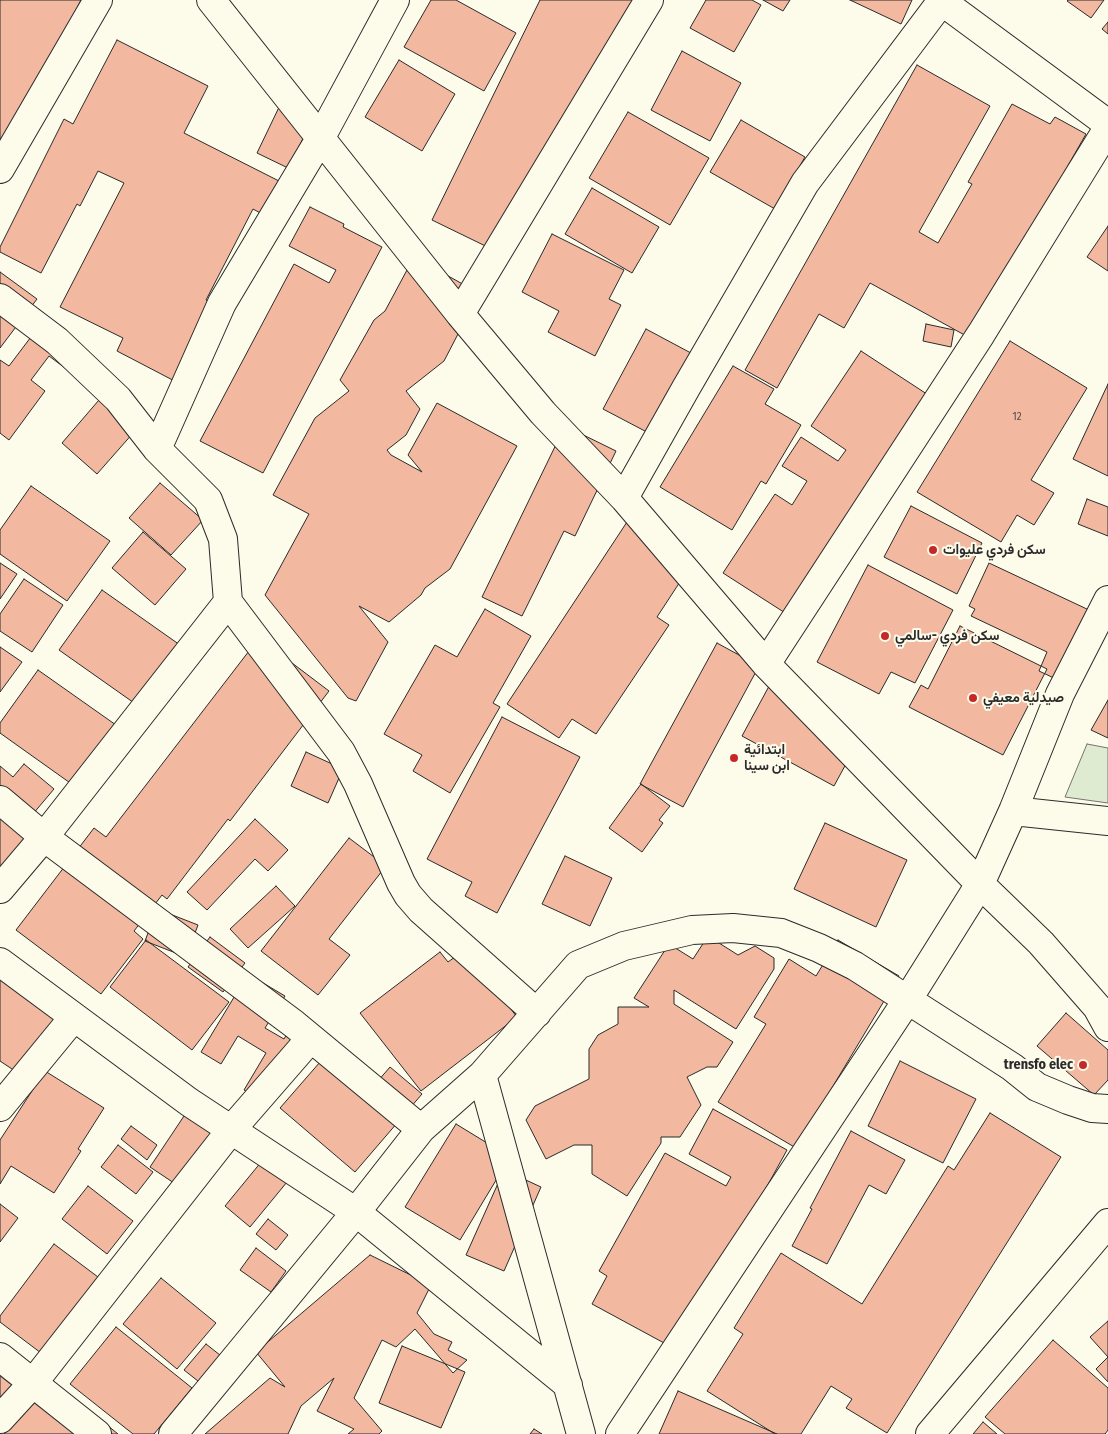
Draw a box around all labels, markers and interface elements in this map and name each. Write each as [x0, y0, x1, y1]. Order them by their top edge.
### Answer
house number: 12 [1012, 410, 1022, 424]
place label: سكن فردي عليوات [943, 542, 1046, 558]
marker: سكن فردي عليوات [927, 544, 939, 556]
place label: سكن فردي -سالمي [895, 628, 999, 644]
marker: سكن فردي -سالمي [879, 630, 891, 642]
place label: صيدلية معيفي [983, 690, 1064, 706]
marker: صيدلية معيفي [967, 692, 979, 704]
place label: ابتدائية ابن سينا [744, 742, 790, 774]
marker: ابتدائية ابن سينا [728, 752, 740, 764]
place label: trensfo elec [1004, 1057, 1073, 1073]
marker: trensfo elec [1077, 1059, 1089, 1071]

